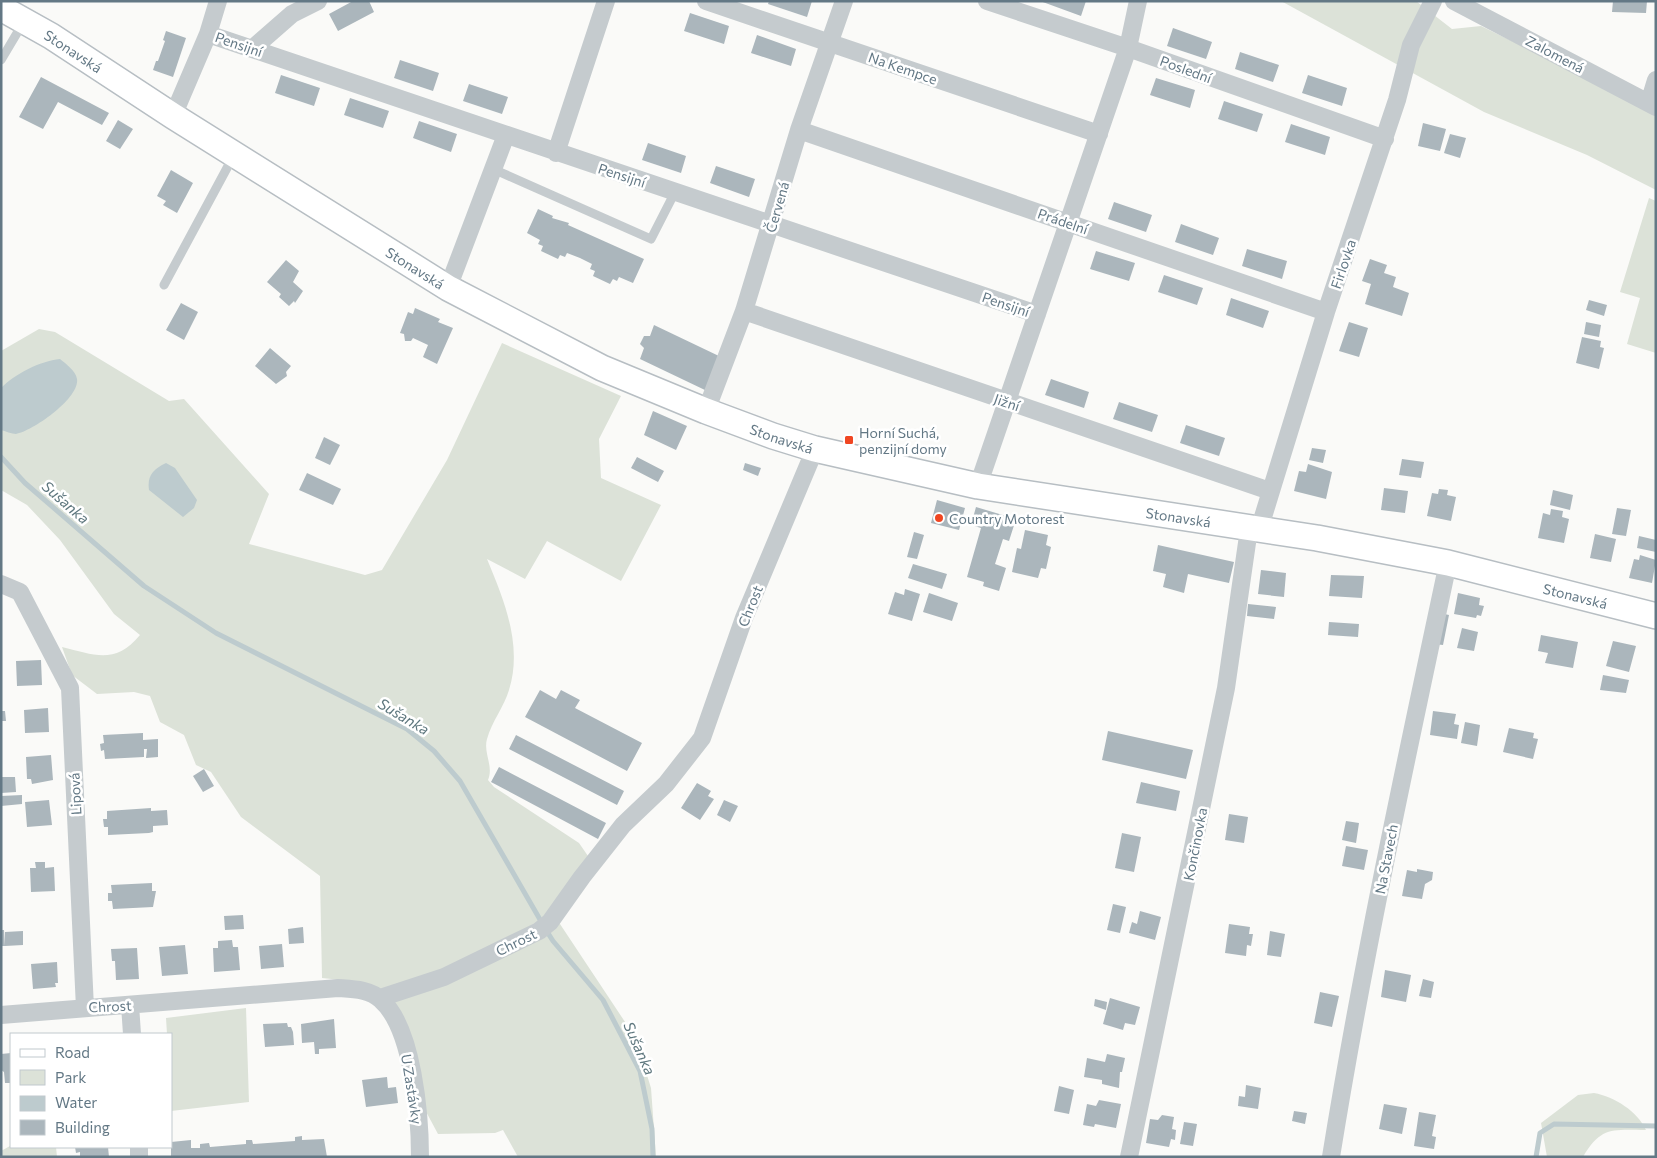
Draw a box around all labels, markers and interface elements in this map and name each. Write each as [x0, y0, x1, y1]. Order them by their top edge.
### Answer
street label: Stonavská [42, 26, 105, 76]
street label: Pensijní [213, 28, 265, 60]
street label: Zalomená [1523, 32, 1587, 76]
street label: Na Kempce [866, 48, 940, 88]
street label: Poslední [1158, 52, 1215, 86]
street label: Pensijní [596, 159, 648, 191]
street label: Červená [762, 180, 792, 234]
street label: Prádelní [1036, 204, 1091, 238]
street label: Firlovka [1327, 237, 1359, 291]
street label: Stonavská [383, 243, 448, 292]
street label: Pensijní [980, 288, 1032, 320]
street label: Jižní [992, 390, 1023, 414]
street label: Stonavská [748, 420, 815, 456]
place label: Horní Suchá, penzijní domy [859, 424, 947, 457]
marker: Horní Suchá, penzijní domy [843, 434, 855, 446]
water label: Sušanka [39, 477, 93, 527]
street label: Stonavská [1145, 503, 1212, 530]
place label: Country Motorest [949, 510, 1065, 527]
marker: Country Motorest [933, 512, 945, 524]
street label: Stonavská [1541, 579, 1609, 612]
street label: Chrost [734, 583, 766, 629]
water label: Sušanka [375, 694, 433, 738]
street label: Lipová [65, 772, 85, 816]
street label: Končinovka [1180, 806, 1210, 882]
street label: Na Stavech [1371, 823, 1401, 895]
street label: Chrost [493, 925, 539, 959]
street label: Chrost [88, 996, 132, 1016]
water label: Sušanka [620, 1019, 660, 1078]
legend [10, 1033, 172, 1148]
text: Road [55, 1043, 90, 1061]
street label: U Zastávky [398, 1053, 426, 1125]
text: Park [55, 1068, 86, 1086]
text: Water [55, 1093, 97, 1111]
text: Building [55, 1118, 110, 1136]

